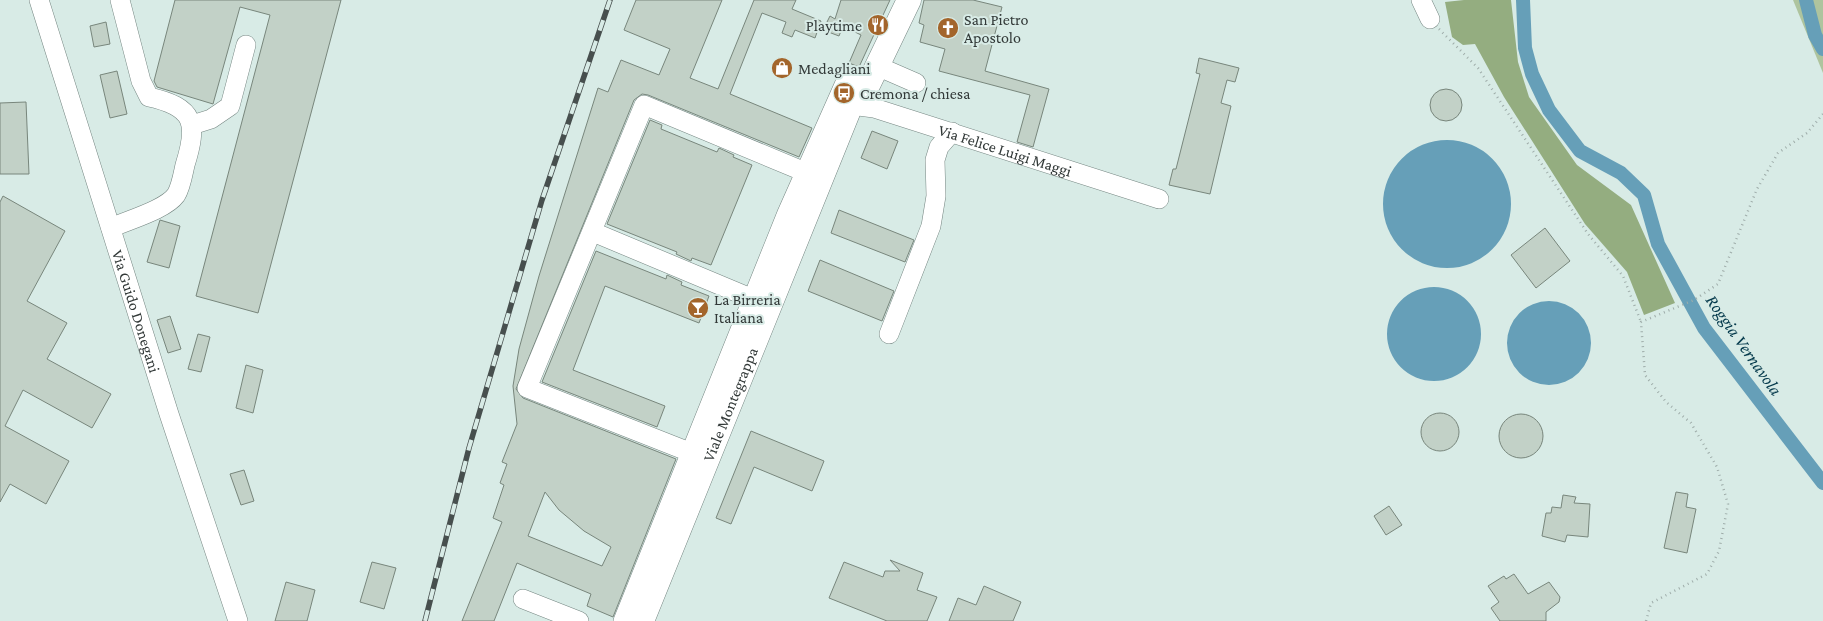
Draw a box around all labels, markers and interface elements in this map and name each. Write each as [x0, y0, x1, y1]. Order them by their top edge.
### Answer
place label: San Pietro Apostolo [964, 11, 1028, 47]
restaurant icon: Playtime [866, 13, 890, 37]
church icon: San Pietro Apostolo [936, 16, 960, 40]
place label: Playtime [806, 17, 862, 35]
shop icon: Medagliani [770, 56, 794, 80]
place label: Medagliani [798, 60, 870, 78]
bus stop icon: Cremona / chiesa [832, 81, 856, 105]
place label: Cremona / chiesa [860, 85, 971, 102]
street label: Via Felice Luigi Maggi [937, 121, 1074, 179]
street label: Via Guido Donegani [109, 248, 164, 374]
place label: La Birreria Italiana [714, 291, 781, 326]
water label: Roggia Vernavola [1702, 291, 1786, 400]
bar icon: La Birreria Italiana [686, 296, 710, 320]
street label: Viale Montegrappa [699, 344, 761, 464]

